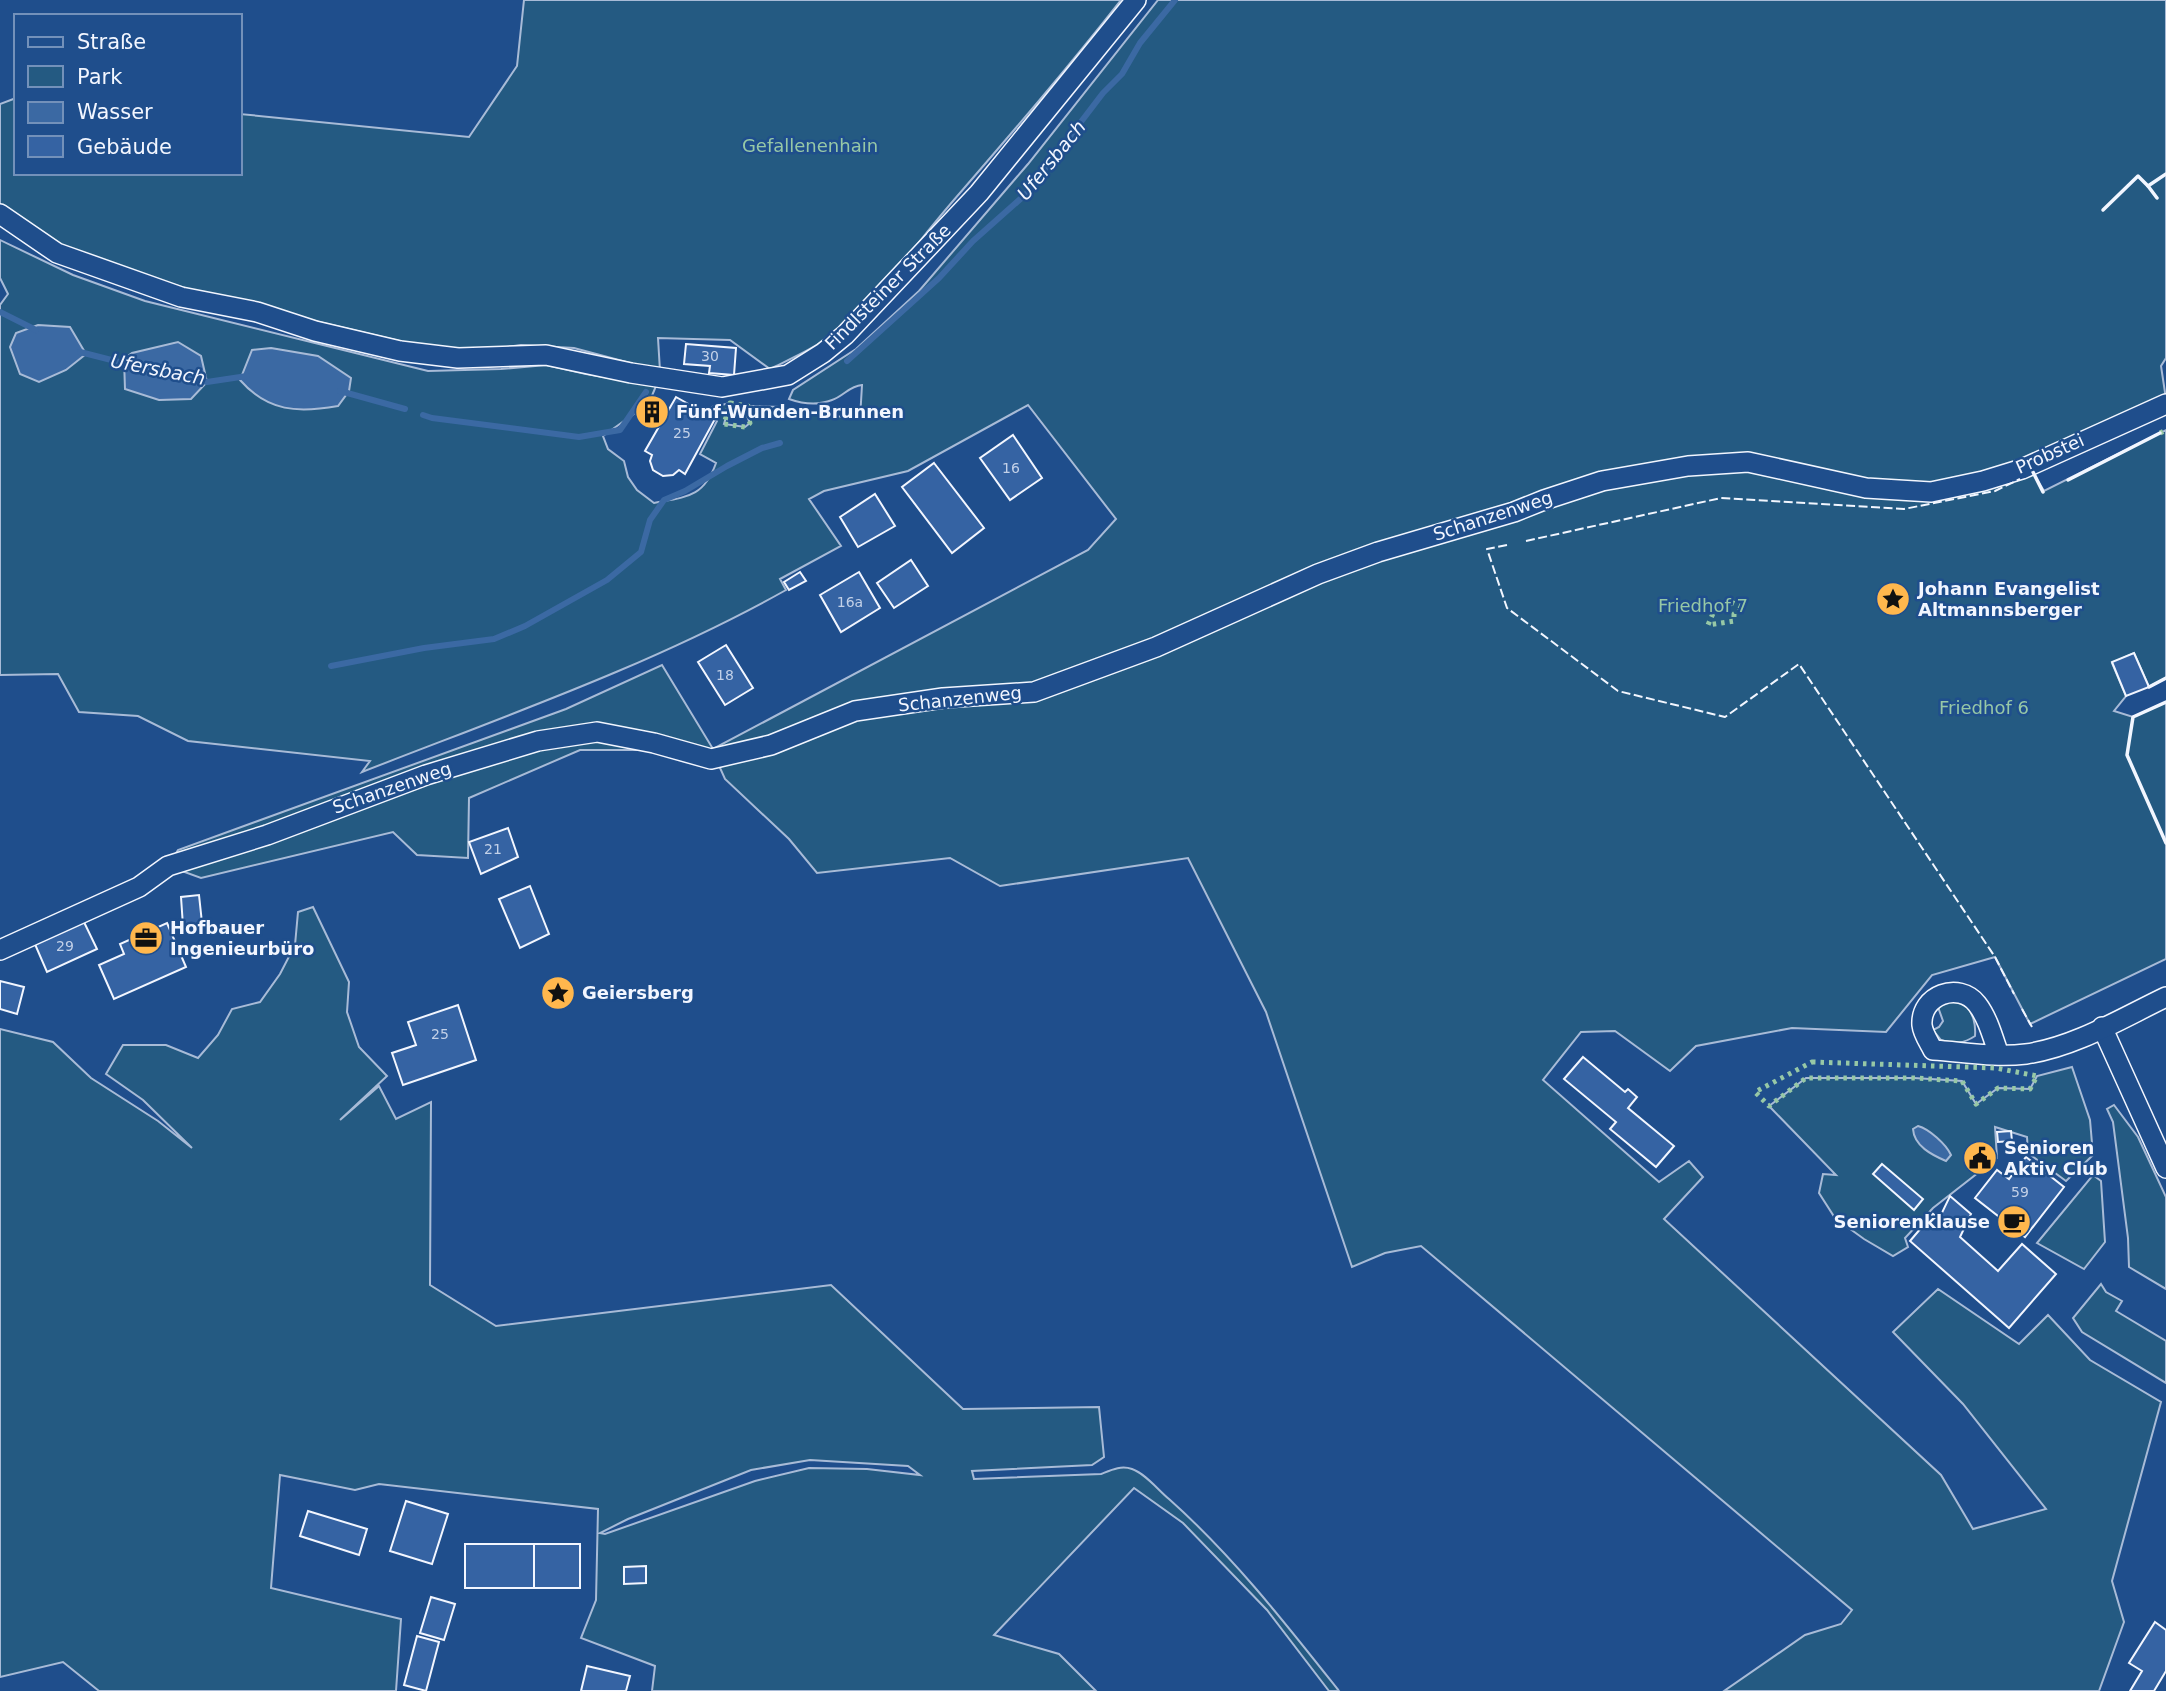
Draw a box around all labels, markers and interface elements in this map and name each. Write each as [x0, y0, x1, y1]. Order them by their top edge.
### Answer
legend [14, 14, 242, 175]
text: Straße [77, 30, 146, 54]
text: Park [77, 65, 123, 89]
text: Wasser [77, 100, 153, 124]
water label: Ufersbach [1012, 116, 1090, 204]
text: Gebäude [77, 135, 172, 159]
park label: Gefallenenhain [742, 135, 878, 156]
street label: Findlsteiner Straße [820, 219, 955, 354]
house number: 30 [701, 348, 719, 364]
water label: Ufersbach [109, 349, 207, 389]
building icon: Fünf-Wunden-Brunnen [633, 393, 671, 431]
place label: Fünf-Wunden-Brunnen [676, 401, 904, 422]
house number: 25 [673, 425, 691, 441]
street label: Probstei [2012, 429, 2087, 478]
house number: 16 [1002, 460, 1020, 476]
street label: Schanzenweg [1430, 486, 1555, 545]
place label: Johann Evangelist Altmannsberger [1916, 578, 2100, 620]
place icon: Johann Evangelist Altmannsberger [1874, 580, 1912, 618]
house number: 16a [837, 594, 863, 610]
park label: Friedhof 7 [1658, 595, 1748, 616]
house number: 18 [716, 667, 734, 683]
street label: Schanzenweg [897, 682, 1023, 715]
park label: Friedhof 6 [1939, 697, 2029, 718]
street label: Schanzenweg [330, 757, 454, 818]
house number: 21 [484, 841, 502, 857]
place label: Hofbauer Ingenieurbüro [170, 917, 314, 959]
office icon: Hofbauer Ingenieurbüro [127, 919, 165, 957]
house number: 29 [56, 938, 74, 954]
place icon: Geiersberg [539, 974, 577, 1012]
place label: Geiersberg [582, 982, 694, 1003]
house number: 25 [431, 1026, 449, 1042]
place label: Senioren Aktiv Club [2004, 1137, 2108, 1179]
public building icon: Senioren Aktiv Club [1961, 1139, 1999, 1177]
house number: 59 [2011, 1184, 2029, 1200]
cafe icon: Seniorenklause [1995, 1203, 2033, 1241]
place label: Seniorenklause [1834, 1211, 1990, 1232]

